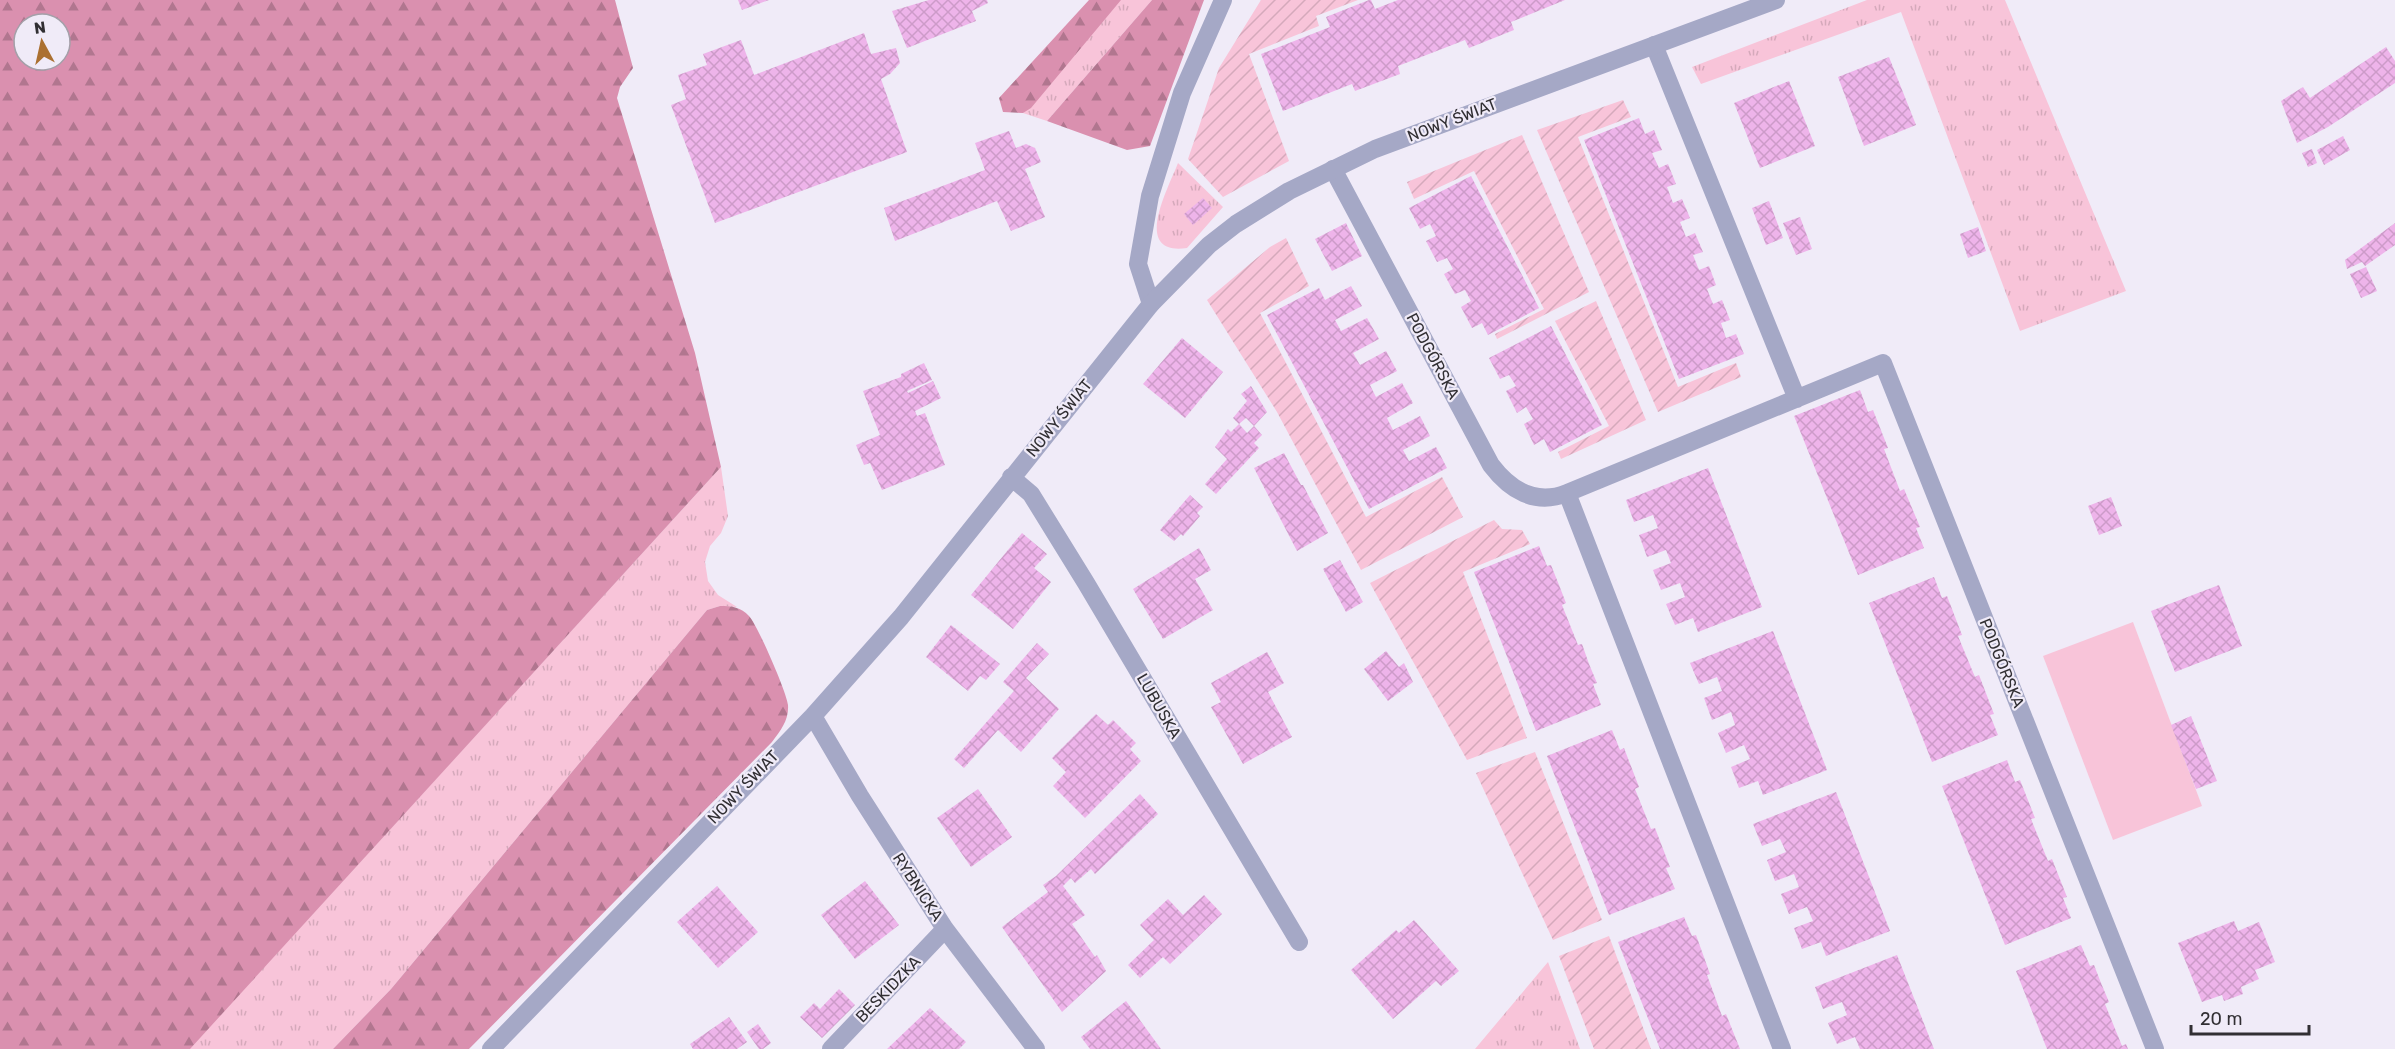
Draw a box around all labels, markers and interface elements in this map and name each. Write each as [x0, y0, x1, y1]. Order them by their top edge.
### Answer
north arrow [12, 12, 72, 72]
text: N [33, 17, 47, 38]
street label: NOWY ŚWIAT [1404, 93, 1499, 146]
street label: PODGÓRSKA [1402, 309, 1465, 402]
street label: NOWY ŚWIAT [1021, 375, 1096, 461]
street label: PODGÓRSKA [1975, 615, 2030, 711]
street label: LUBUSKA [1133, 670, 1185, 742]
street label: NOWY ŚWIAT [703, 746, 783, 827]
street label: RYBNICKA [889, 849, 947, 925]
street label: BESKIDZKA [852, 952, 925, 1026]
scale bar [2191, 998, 2310, 1036]
text: 20 m [2200, 1008, 2242, 1030]

